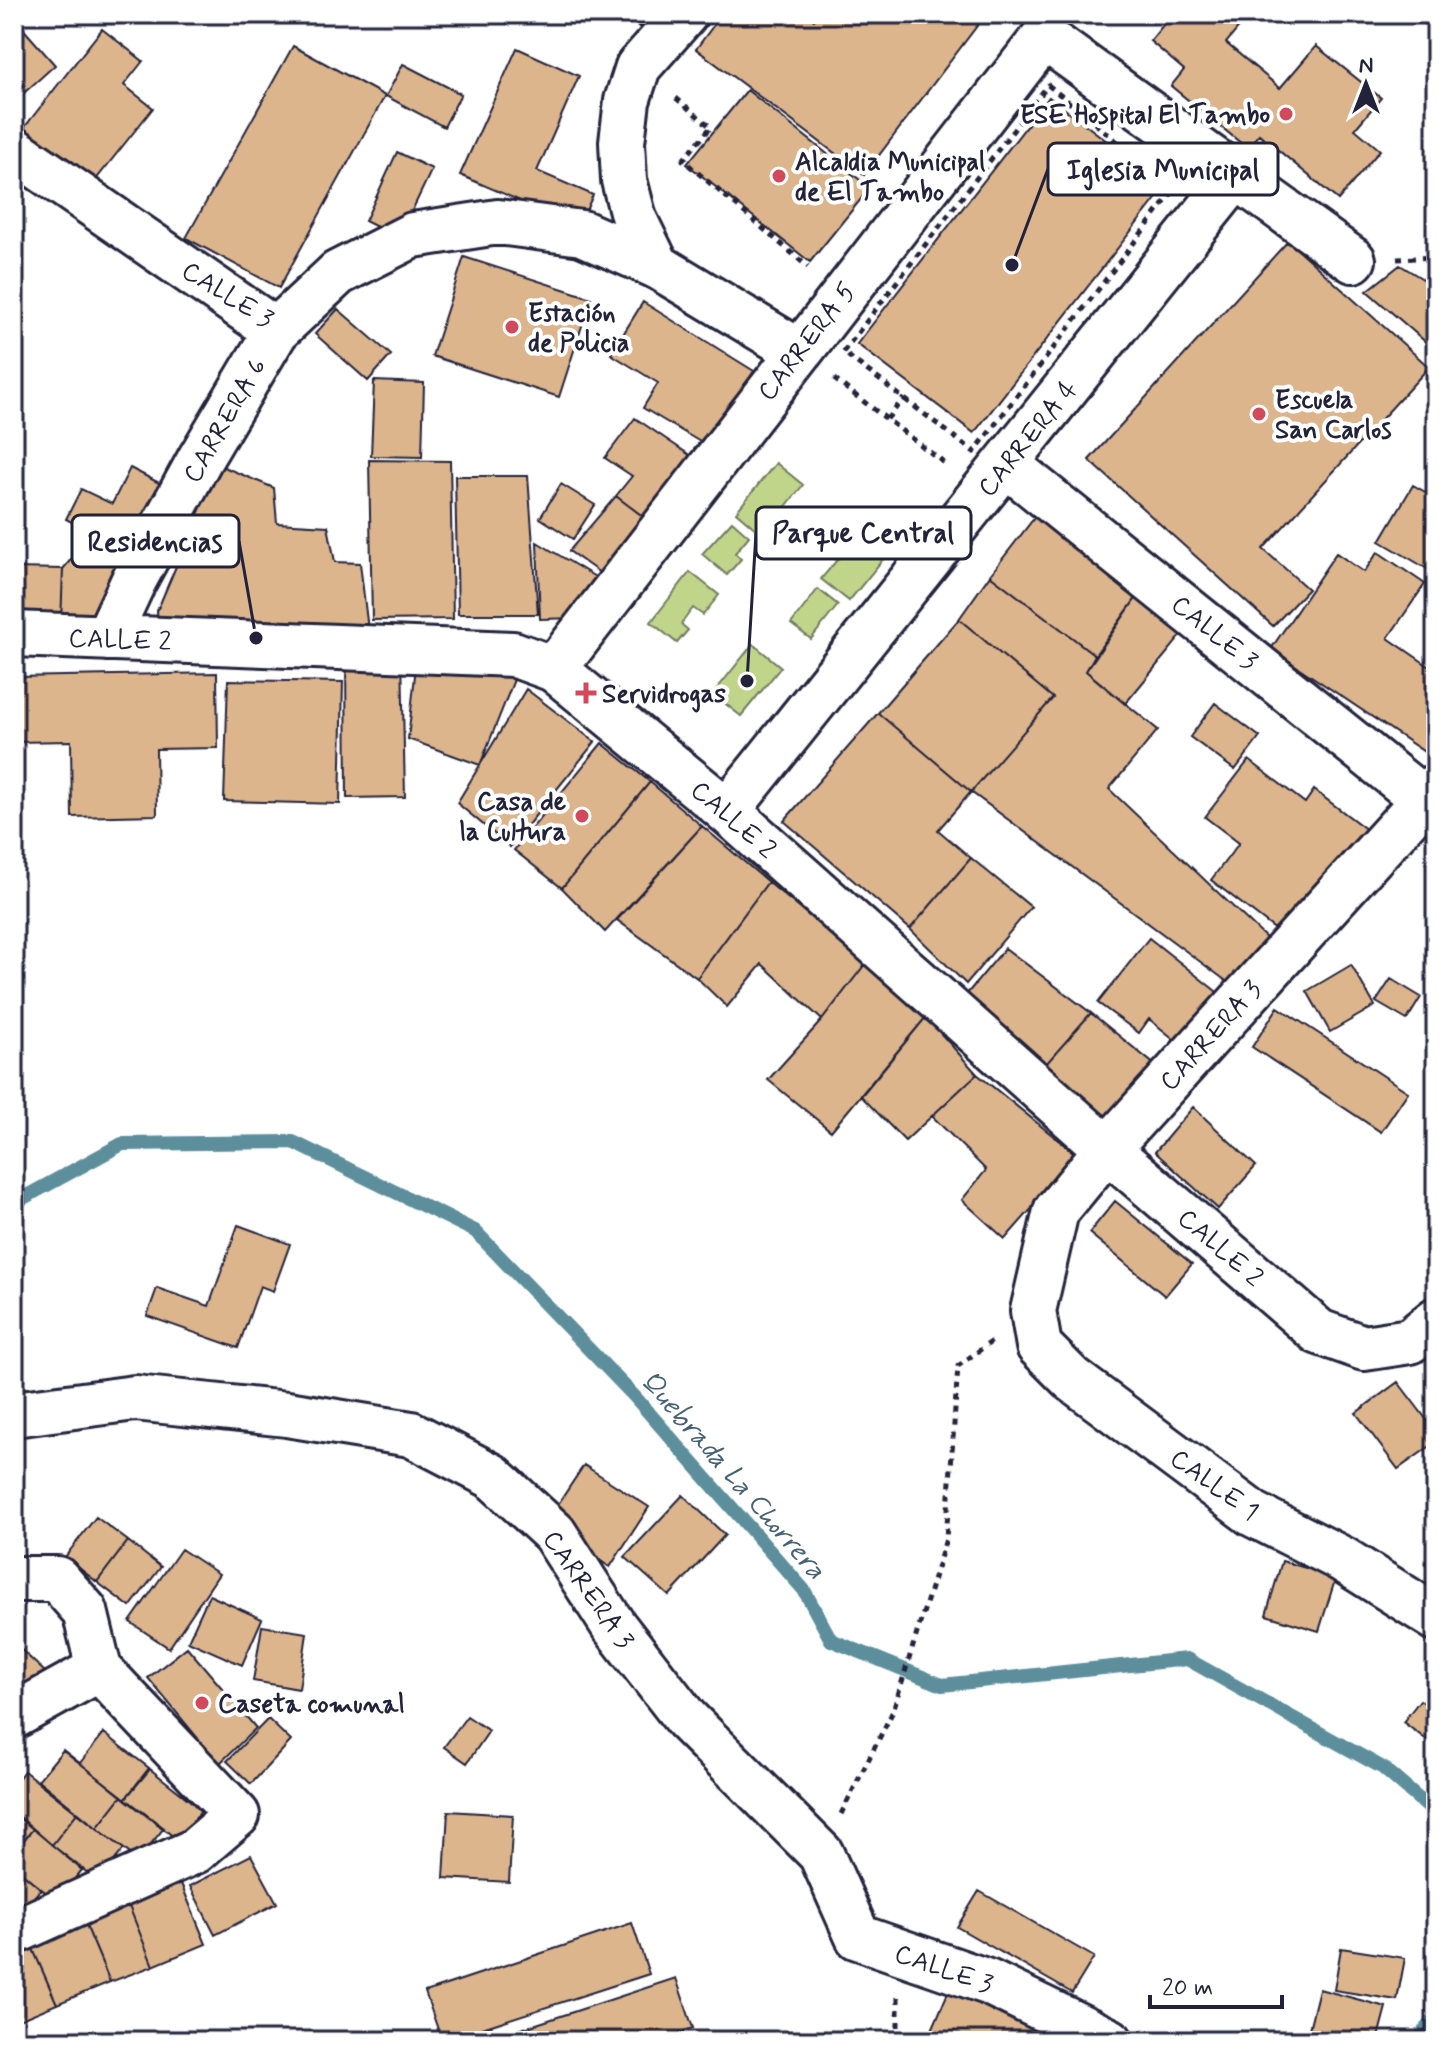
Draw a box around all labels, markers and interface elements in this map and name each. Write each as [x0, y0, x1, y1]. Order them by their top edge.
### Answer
north arrow [1326, 44, 1406, 124]
text: N [1359, 52, 1373, 80]
place label: ESE Hospital El Tambo [1020, 99, 1270, 133]
marker: ESE Hospital El Tambo [1277, 105, 1295, 123]
callout: Iglesia Municipal [1048, 143, 1278, 195]
place label: Alcaldia Municipal de El Tambo [795, 146, 985, 210]
text: Iglesia Municipal [1067, 153, 1260, 191]
marker: Alcaldia Municipal de El Tambo [770, 167, 788, 185]
street label: CALLE 3 [175, 254, 279, 337]
street label: CARRERA 5 [751, 276, 864, 408]
place label: Estación de Policia [528, 297, 630, 361]
marker: Estación de Policia [503, 318, 521, 336]
street label: CARRERA 6 [176, 352, 275, 490]
street label: CARRERA 4 [971, 374, 1086, 505]
place label: Escuela San Carlos [1275, 384, 1391, 448]
marker: Escuela San Carlos [1250, 405, 1268, 423]
callout: Parque Central [756, 507, 971, 559]
callout: Residencias [72, 515, 239, 567]
text: Parque Central [772, 516, 954, 553]
text: Residencias [88, 525, 222, 562]
street label: CALLE 3 [1163, 588, 1264, 679]
street label: CALLE 2 [68, 622, 172, 660]
place label: Servidrogas [602, 678, 726, 713]
marker: Servidrogas [577, 684, 595, 702]
street label: CALLE 2 [683, 774, 783, 867]
place label: Casa de la Cultura [460, 786, 566, 850]
marker: Casa de la Cultura [573, 807, 591, 825]
street label: CARRERA 3 [1153, 974, 1270, 1099]
street label: CALLE 2 [1170, 1202, 1270, 1295]
water label: Quebrada La Chorrera [631, 1363, 833, 1588]
street label: CALLE 1 [1163, 1442, 1265, 1529]
street label: CARRERA 3 [534, 1524, 641, 1656]
place label: Caseta comunal [218, 1688, 405, 1722]
marker: Caseta comunal [193, 1694, 211, 1712]
street label: CALLE 3 [890, 1937, 997, 2003]
scale bar [1150, 1959, 1282, 2009]
text: 20 m [1162, 1973, 1213, 2004]

